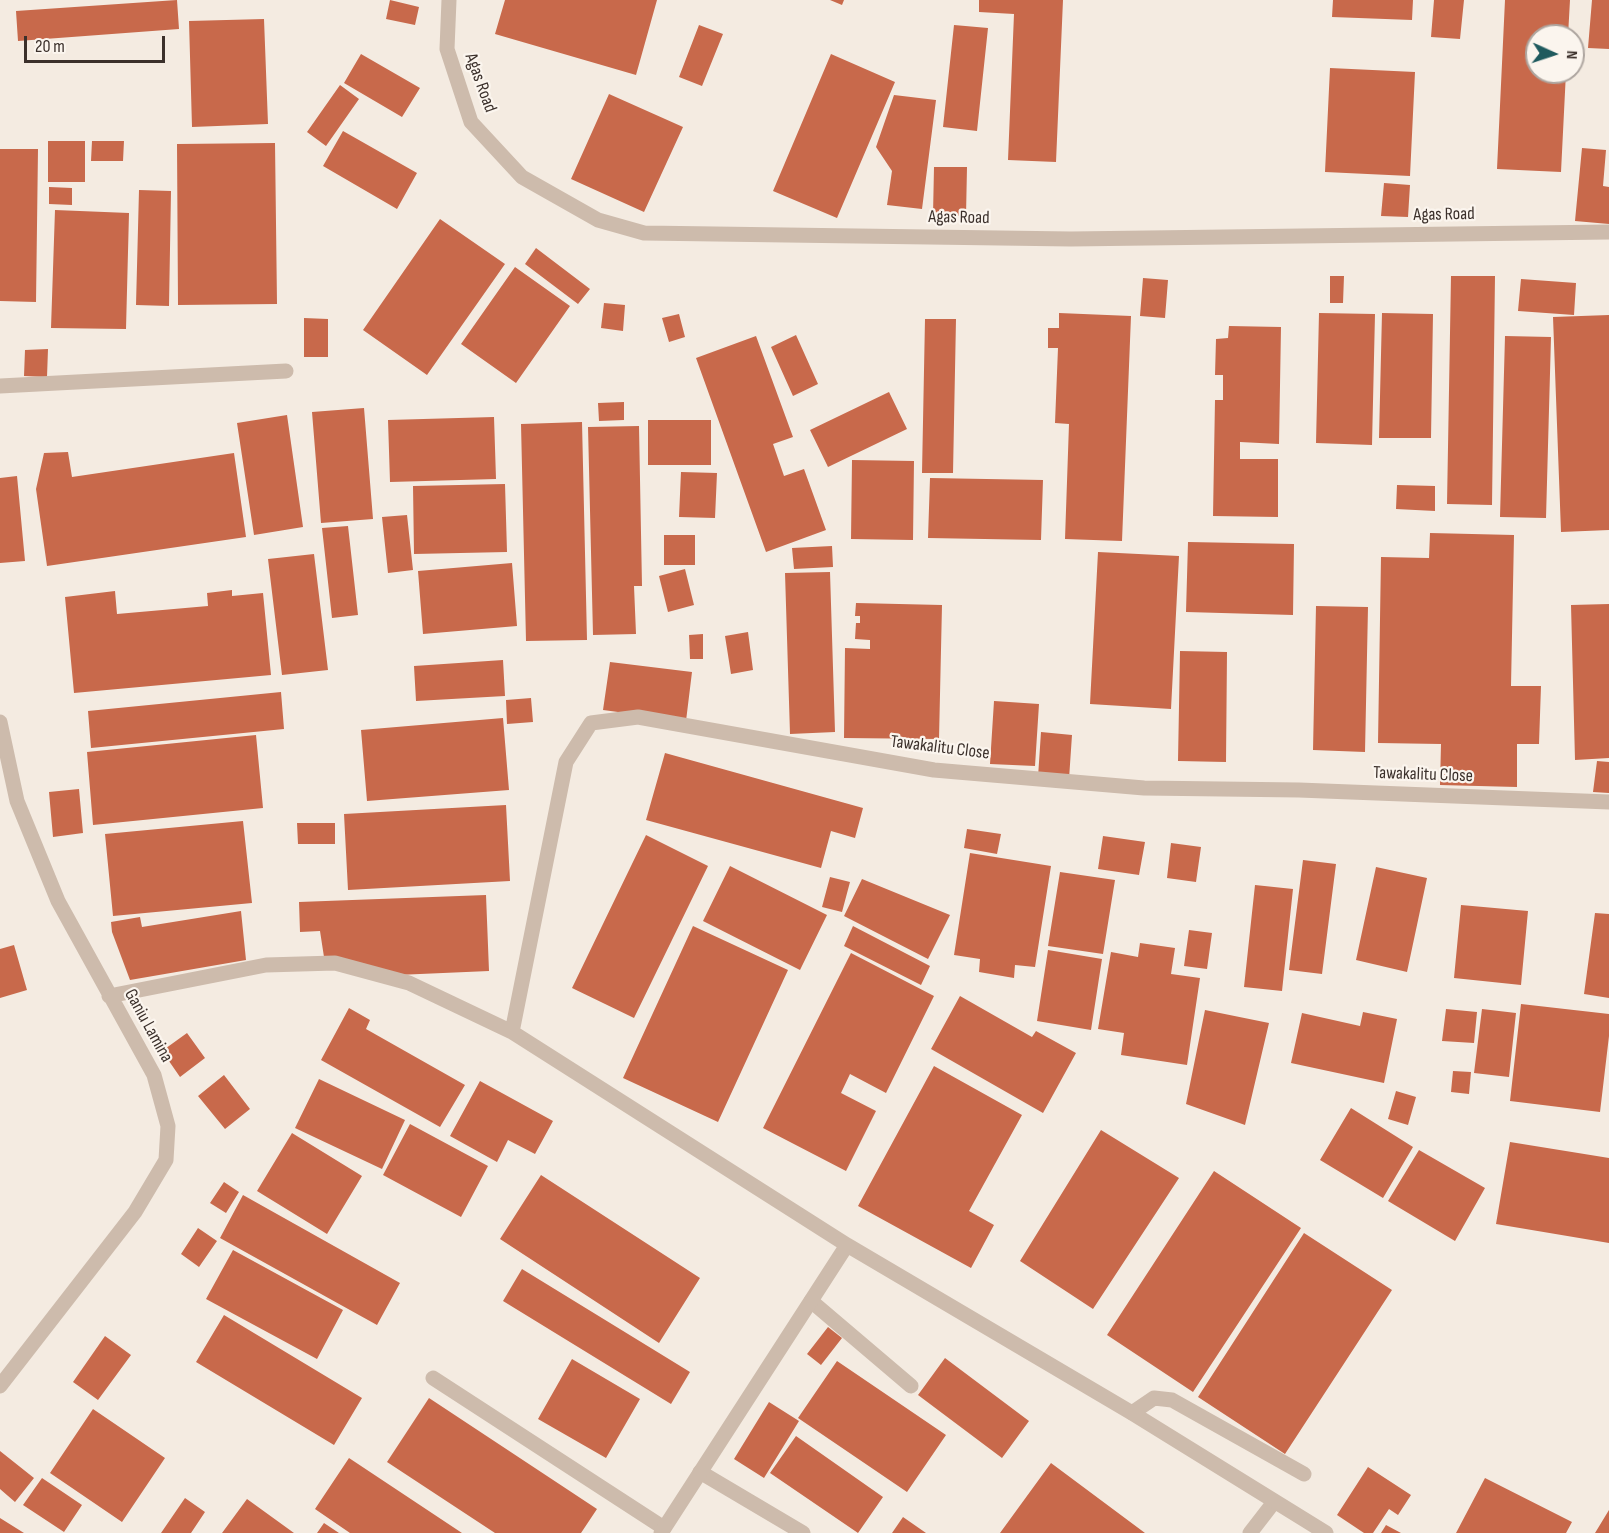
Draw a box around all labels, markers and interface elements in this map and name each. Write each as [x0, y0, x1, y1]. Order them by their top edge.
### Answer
scale bar [27, 24, 168, 62]
north arrow [1525, 24, 1585, 84]
text: 20 m [35, 36, 65, 57]
text: N [1562, 50, 1581, 60]
street label: Agas Road [459, 51, 501, 115]
street label: Agas Road [1413, 204, 1475, 226]
street label: Agas Road [928, 207, 990, 229]
street label: Tawakalitu Close [889, 731, 991, 765]
street label: Tawakalitu Close [1373, 762, 1473, 788]
street label: Ganiu Lamina [119, 986, 177, 1066]

